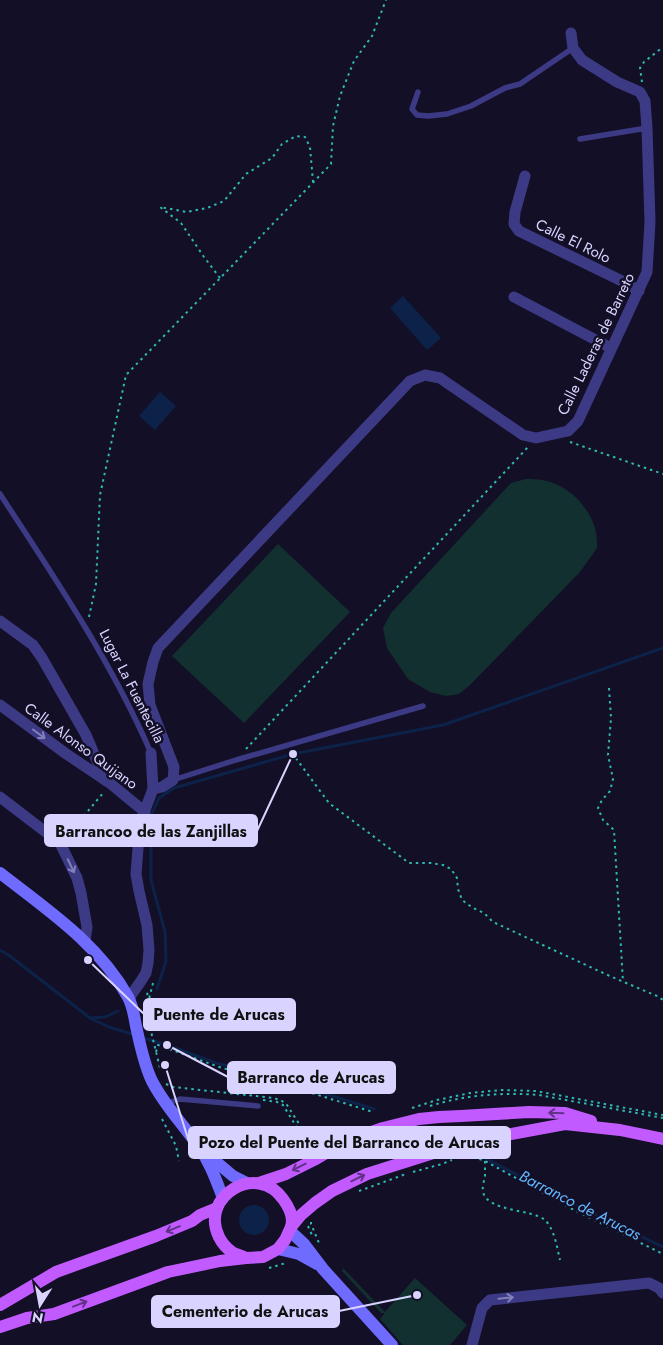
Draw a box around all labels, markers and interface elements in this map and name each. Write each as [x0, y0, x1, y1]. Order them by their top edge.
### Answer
street label: Calle El Rolo [532, 213, 614, 269]
street label: Calle Laderas de Barreto [552, 269, 640, 419]
street label: Lugar La Fuentecilla [94, 625, 170, 747]
street label: Calle Alonso Quijano [20, 697, 142, 795]
one-way arrow [32, 729, 46, 739]
callout: Barrancoo de las Zanjillas [45, 815, 257, 846]
text: Barrancoo de las Zanjillas [55, 820, 247, 843]
one-way arrow [67, 858, 76, 873]
callout: Puente de Arucas [144, 999, 295, 1030]
text: Puente de Arucas [153, 1003, 285, 1026]
callout: Barranco de Arucas [228, 1062, 395, 1093]
text: Barranco de Arucas [237, 1066, 385, 1089]
one-way arrow [548, 1108, 564, 1117]
callout: Pozo del Puente del Barranco de Arucas [189, 1127, 510, 1158]
text: Pozo del Puente del Barranco de Arucas [198, 1131, 500, 1154]
one-way arrow [292, 1163, 307, 1172]
water label: Barranco de Arucas [515, 1164, 645, 1246]
one-way arrow [350, 1173, 365, 1182]
one-way arrow [166, 1224, 181, 1234]
north arrow [15, 1280, 65, 1330]
one-way arrow [498, 1293, 514, 1303]
callout: Cementerio de Arucas [152, 1296, 339, 1327]
one-way arrow [72, 1299, 87, 1308]
text: Cementerio de Arucas [162, 1300, 328, 1323]
text: N [30, 1307, 45, 1329]

